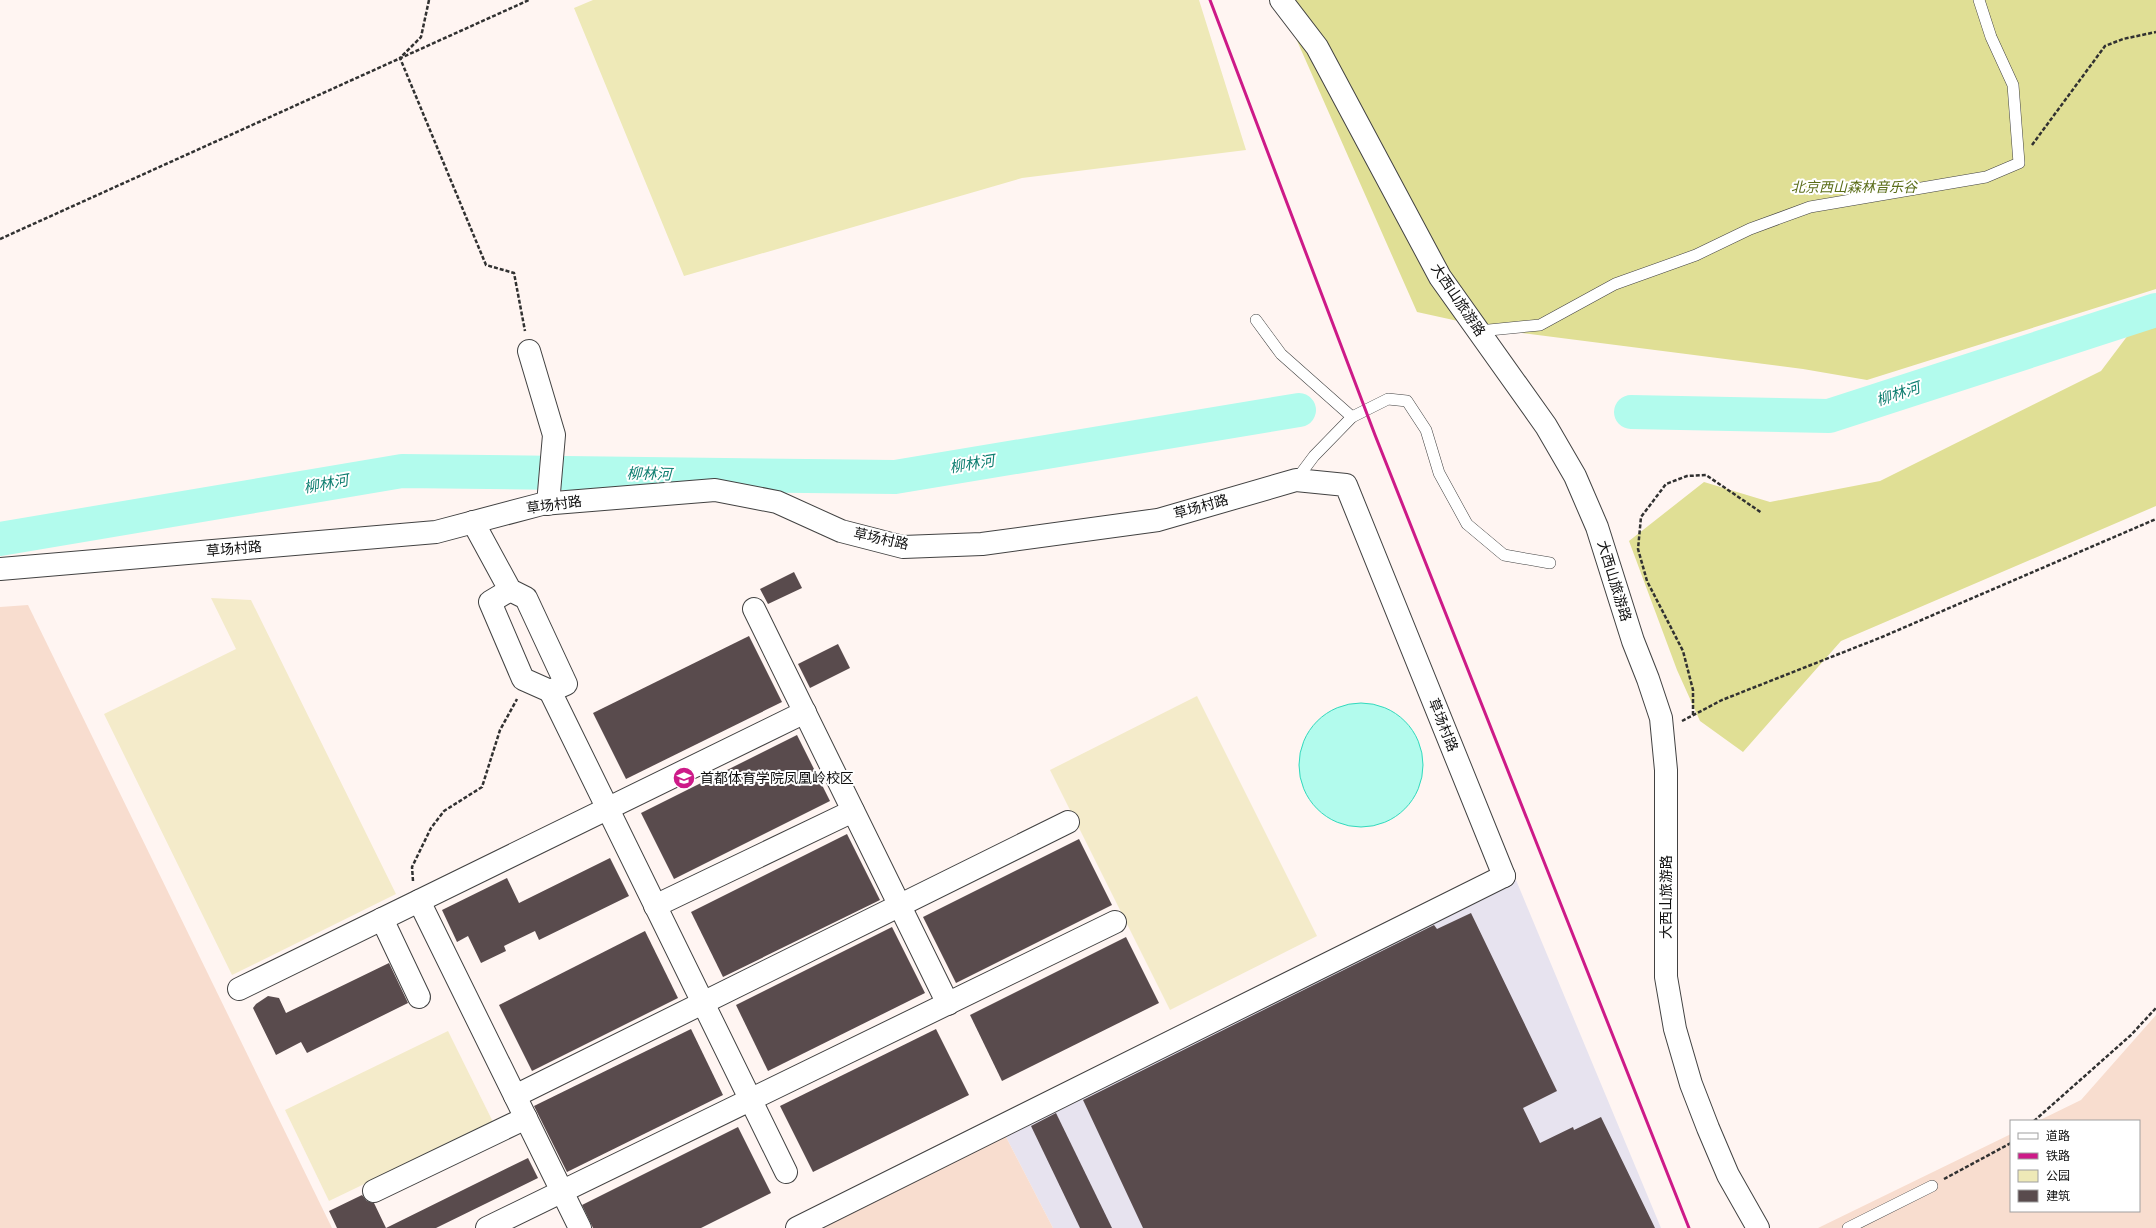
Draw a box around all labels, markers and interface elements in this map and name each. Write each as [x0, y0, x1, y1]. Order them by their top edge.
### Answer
park label: 北京西山森林音乐谷 [1791, 179, 1919, 196]
street label: 大西山旅游路 [1427, 260, 1489, 340]
water label: 柳林河 [1874, 378, 1925, 410]
water label: 柳林河 [948, 451, 999, 476]
water label: 柳林河 [626, 465, 675, 483]
water label: 柳林河 [302, 471, 353, 497]
street label: 草场村路 [1172, 491, 1230, 523]
street label: 草场村路 [525, 493, 583, 517]
street label: 草场村路 [852, 525, 910, 553]
street label: 草场村路 [205, 538, 263, 560]
street label: 大西山旅游路 [1594, 538, 1634, 624]
street label: 草场村路 [1425, 696, 1461, 754]
school or university icon: 首都体育学院凤凰岭校区 [671, 765, 697, 791]
place label: 首都体育学院凤凰岭校区 [700, 770, 854, 787]
street label: 大西山旅游路 [1658, 855, 1675, 939]
legend [2010, 1120, 2140, 1212]
text: 道路 [2046, 1129, 2070, 1143]
text: 铁路 [2046, 1149, 2070, 1163]
text: 公园 [2046, 1169, 2070, 1183]
text: 建筑 [2046, 1189, 2070, 1203]

